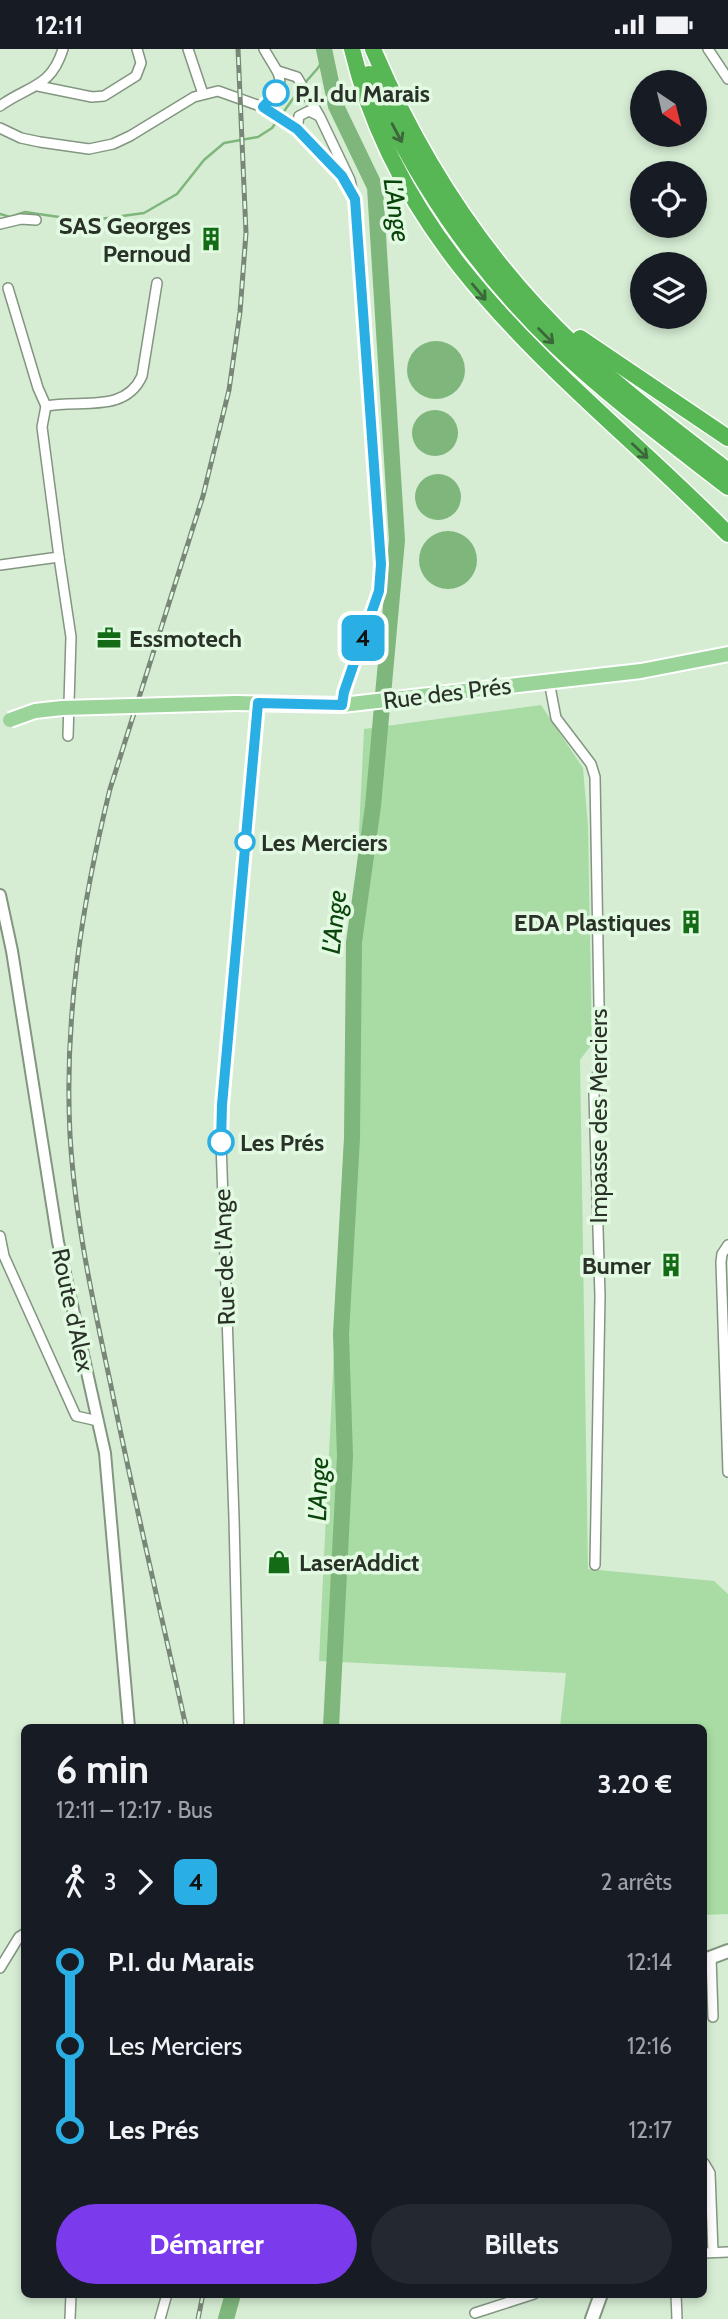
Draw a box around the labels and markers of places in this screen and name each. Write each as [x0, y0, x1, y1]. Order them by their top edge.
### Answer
place label: P.I. du Marais [295, 79, 430, 108]
marker: P.I. du Marais [263, 80, 289, 106]
place label: SAS Georges Pernoud [59, 211, 191, 268]
building icon: SAS Georges Pernoud [197, 225, 225, 253]
office icon: Essmotech [95, 624, 123, 652]
place label: Essmotech [129, 624, 242, 653]
place label: Les Merciers [261, 828, 388, 857]
marker: Les Merciers [235, 832, 255, 852]
place label: EDA Plastiques [514, 908, 671, 937]
building icon: EDA Plastiques [677, 908, 705, 936]
place label: Les Prés [240, 1128, 324, 1157]
marker: Les Prés [208, 1129, 234, 1155]
place label: Bumer [582, 1251, 651, 1280]
building icon: Bumer [657, 1251, 685, 1279]
shop icon: LaserAddict [265, 1548, 293, 1576]
place label: LaserAddict [299, 1548, 419, 1577]

